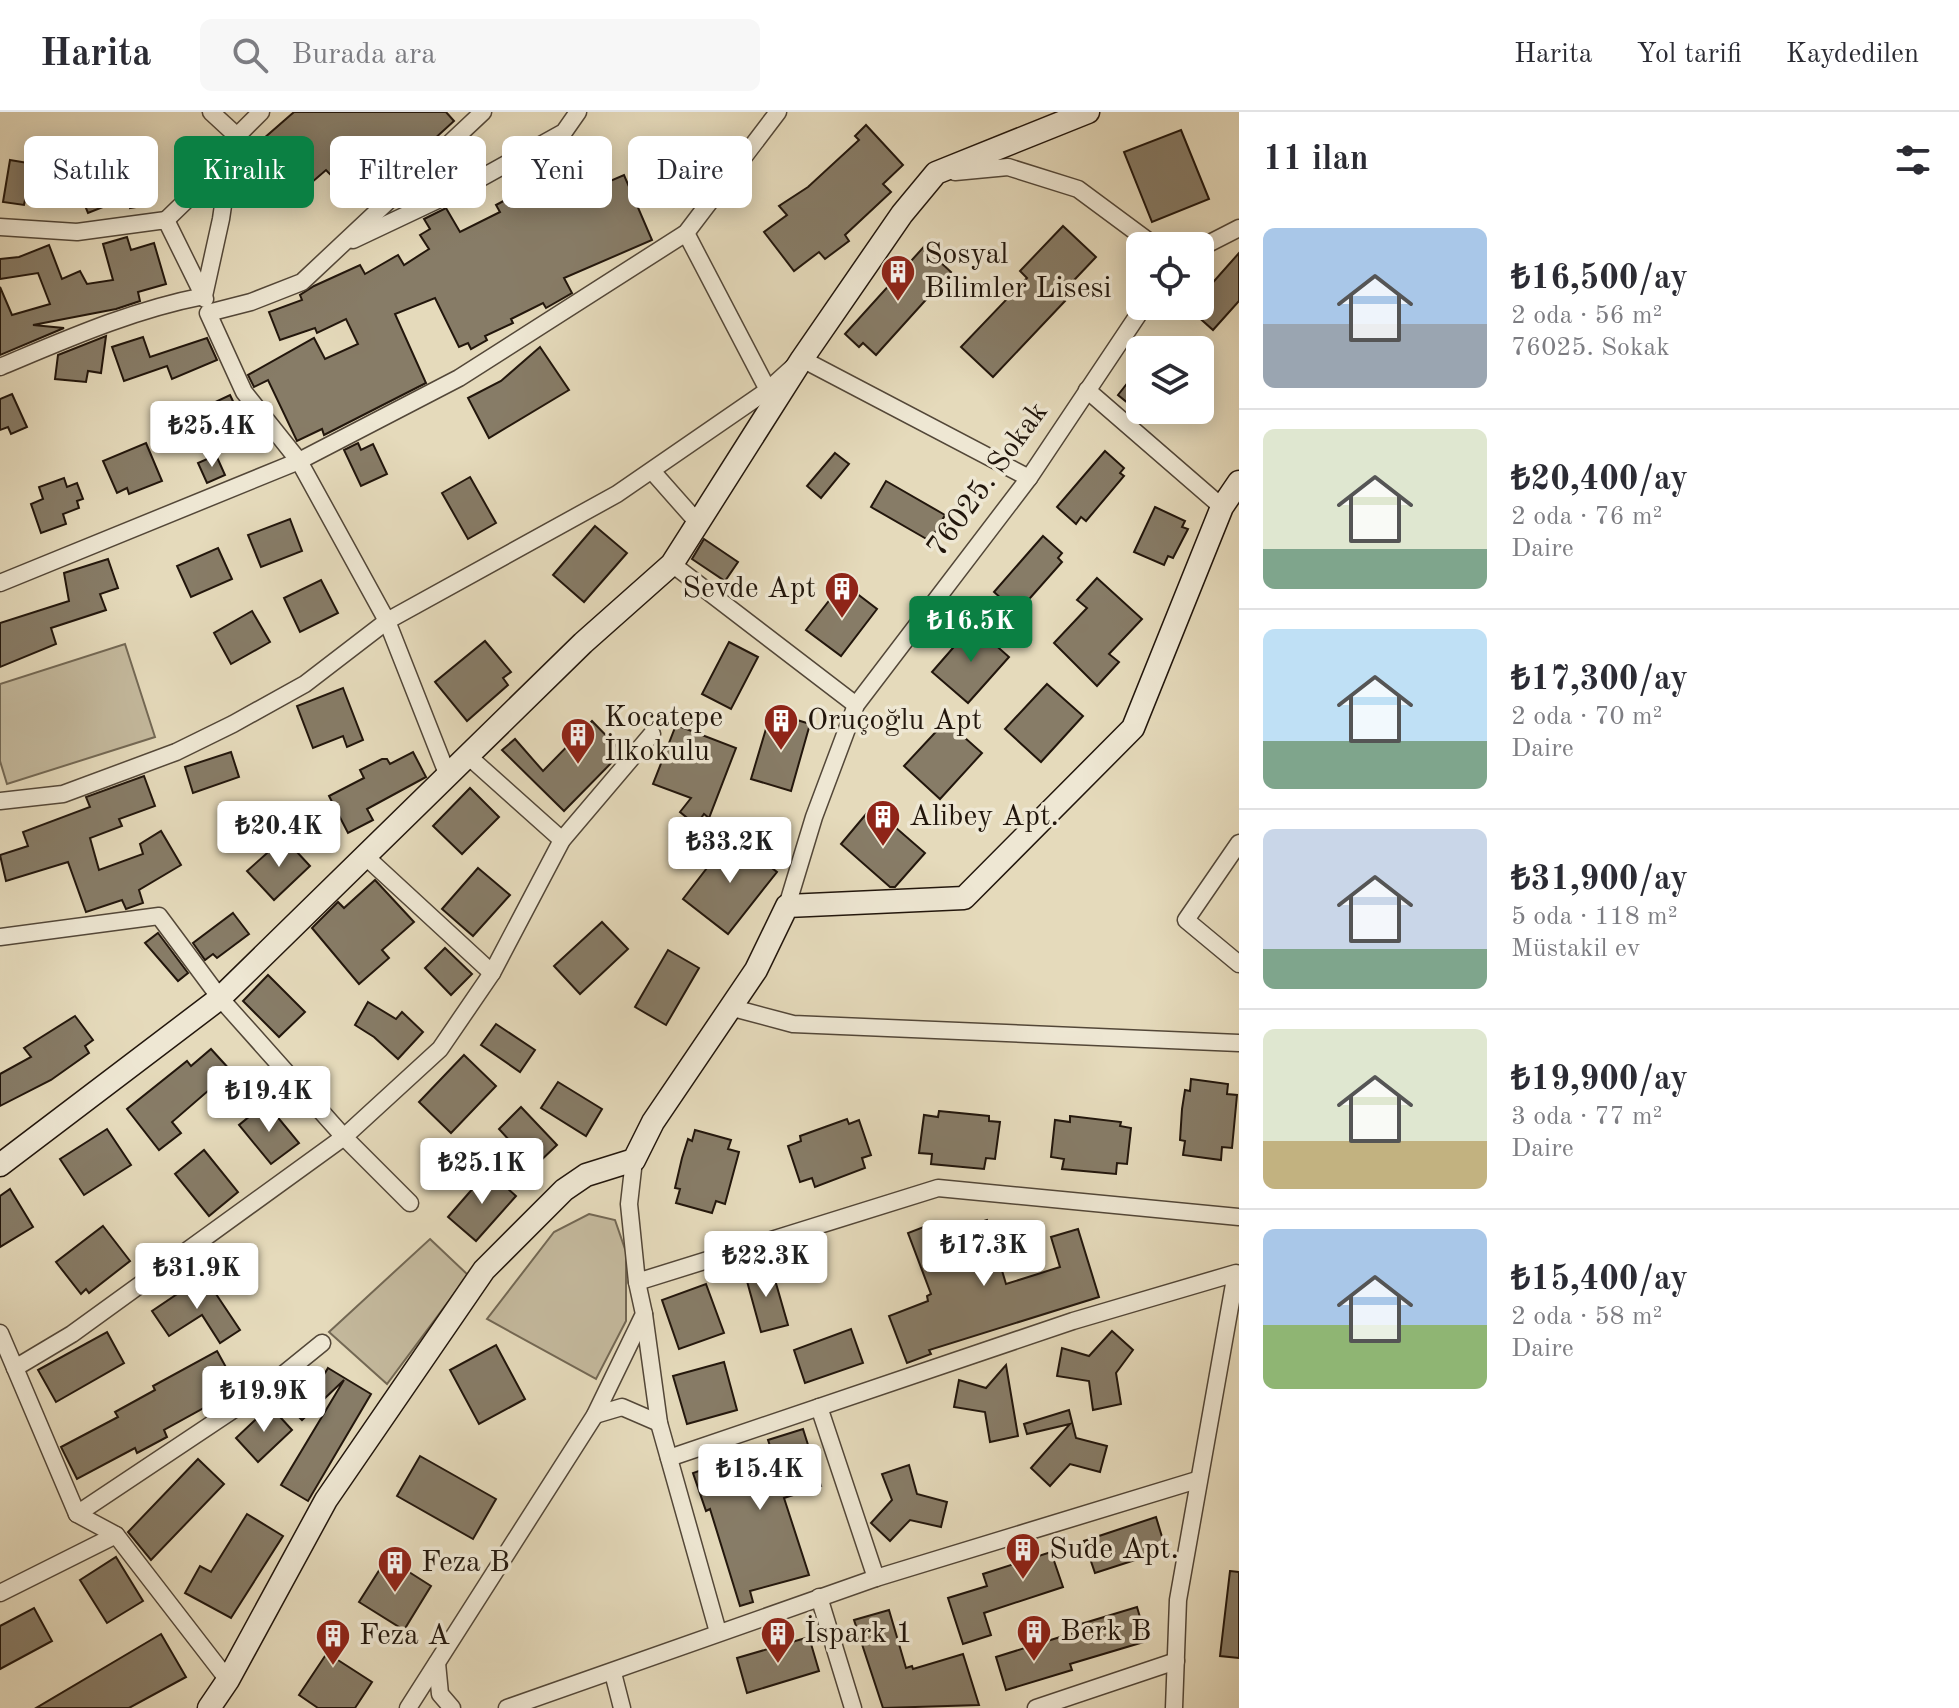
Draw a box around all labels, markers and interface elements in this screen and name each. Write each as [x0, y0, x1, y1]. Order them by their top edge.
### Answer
search box [200, 19, 760, 91]
icon: search [228, 33, 272, 77]
text: Harita [40, 36, 152, 74]
text: Burada ara [292, 40, 436, 70]
text: Harita [1514, 41, 1593, 69]
text: Yol tarifi [1637, 41, 1742, 69]
text: Kaydedilen [1786, 41, 1919, 69]
chip: Satılık [24, 136, 158, 208]
chip: Kiralık [174, 136, 314, 208]
chip: Filtreler [330, 136, 486, 208]
chip: Yeni [502, 136, 612, 208]
chip: Daire [628, 136, 752, 208]
icon: filters [1891, 138, 1935, 182]
text: 11 ilan [1263, 143, 1369, 177]
map controls [1126, 232, 1214, 424]
button: locate [1126, 232, 1214, 320]
place label: Sosyal Bilimler Lisesi [924, 240, 1112, 304]
building icon: Sosyal Bilimler Lisesi [879, 253, 917, 303]
icon: home [1327, 260, 1423, 356]
text: ₺16,500/ay [1511, 262, 1688, 296]
text: 2 oda · 56 m² [1511, 303, 1662, 329]
text: 76025. Sokak [1511, 335, 1670, 361]
button: layers [1126, 336, 1214, 424]
street label: 76025. Sokak [922, 397, 1054, 563]
pin: ₺25.4K [147, 401, 277, 469]
text: ₺25.4K [168, 414, 256, 440]
icon: home [1327, 461, 1423, 557]
text: ₺20,400/ay [1511, 463, 1688, 497]
text: 2 oda · 76 m² [1511, 504, 1662, 530]
text: Daire [1511, 536, 1574, 562]
building icon: Sevde Apt [823, 570, 861, 620]
place label: Sevde Apt [682, 574, 816, 604]
pin: ₺16.5K [906, 596, 1036, 664]
text: ₺16.5K [927, 609, 1015, 635]
icon: home [1327, 661, 1423, 757]
text: ₺17,300/ay [1511, 663, 1688, 697]
building icon: Oruçoğlu Apt [762, 702, 800, 752]
place label: Kocatepe İlkokulu [604, 703, 723, 767]
text: 2 oda · 70 m² [1511, 704, 1662, 730]
place label: Oruçoğlu Apt [807, 706, 982, 736]
building icon: Kocatepe İlkokulu [559, 716, 597, 766]
text: Daire [1511, 736, 1574, 762]
building icon: Alibey Apt. [864, 798, 902, 848]
pin: ₺20.4K [214, 801, 344, 869]
place label: Alibey Apt. [909, 802, 1059, 832]
text: ₺20.4K [235, 814, 323, 840]
pin: ₺33.2K [665, 817, 795, 885]
text: ₺33.2K [686, 830, 774, 856]
icon: home [1327, 861, 1423, 957]
text: ₺31,900/ay [1511, 863, 1688, 897]
text: 5 oda · 118 m² [1511, 904, 1678, 930]
text: Müstakil ev [1511, 936, 1640, 962]
icon: home [1327, 1061, 1423, 1157]
text: ₺19,900/ay [1511, 1063, 1688, 1097]
pin: ₺19.4K [204, 1066, 334, 1134]
text: ₺19.4K [225, 1079, 313, 1105]
text: 3 oda · 77 m² [1511, 1104, 1662, 1130]
text: Daire [1511, 1136, 1574, 1162]
pin: ₺25.1K [417, 1138, 547, 1206]
text: ₺25.1K [438, 1151, 526, 1177]
pin: ₺17.3K [919, 1220, 1049, 1288]
pin: ₺22.3K [701, 1231, 831, 1299]
text: ₺17.3K [940, 1233, 1028, 1259]
pin: ₺31.9K [132, 1243, 262, 1311]
text: ₺22.3K [722, 1244, 810, 1270]
text: ₺31.9K [153, 1256, 241, 1282]
icon: home [1327, 1261, 1423, 1357]
text: ₺15,400/ay [1511, 1263, 1688, 1297]
text: 2 oda · 58 m² [1511, 1304, 1662, 1330]
text: Daire [1511, 1336, 1574, 1362]
pin: ₺19.9K [199, 1366, 329, 1434]
text: ₺19.9K [220, 1379, 308, 1405]
pin: ₺15.4K [695, 1444, 825, 1512]
text: ₺15.4K [716, 1457, 804, 1483]
building icon: Sude Apt. [1004, 1531, 1042, 1581]
place label: Sude Apt. [1049, 1535, 1179, 1565]
building icon: Feza B [376, 1544, 414, 1594]
place label: Feza B [421, 1548, 510, 1578]
building icon: Berk B [1015, 1613, 1053, 1663]
building icon: İspark 1 [759, 1615, 797, 1665]
place label: İspark 1 [804, 1615, 913, 1649]
building icon: Feza A [314, 1617, 352, 1667]
place label: Berk B [1060, 1617, 1152, 1647]
place label: Feza A [359, 1621, 450, 1651]

